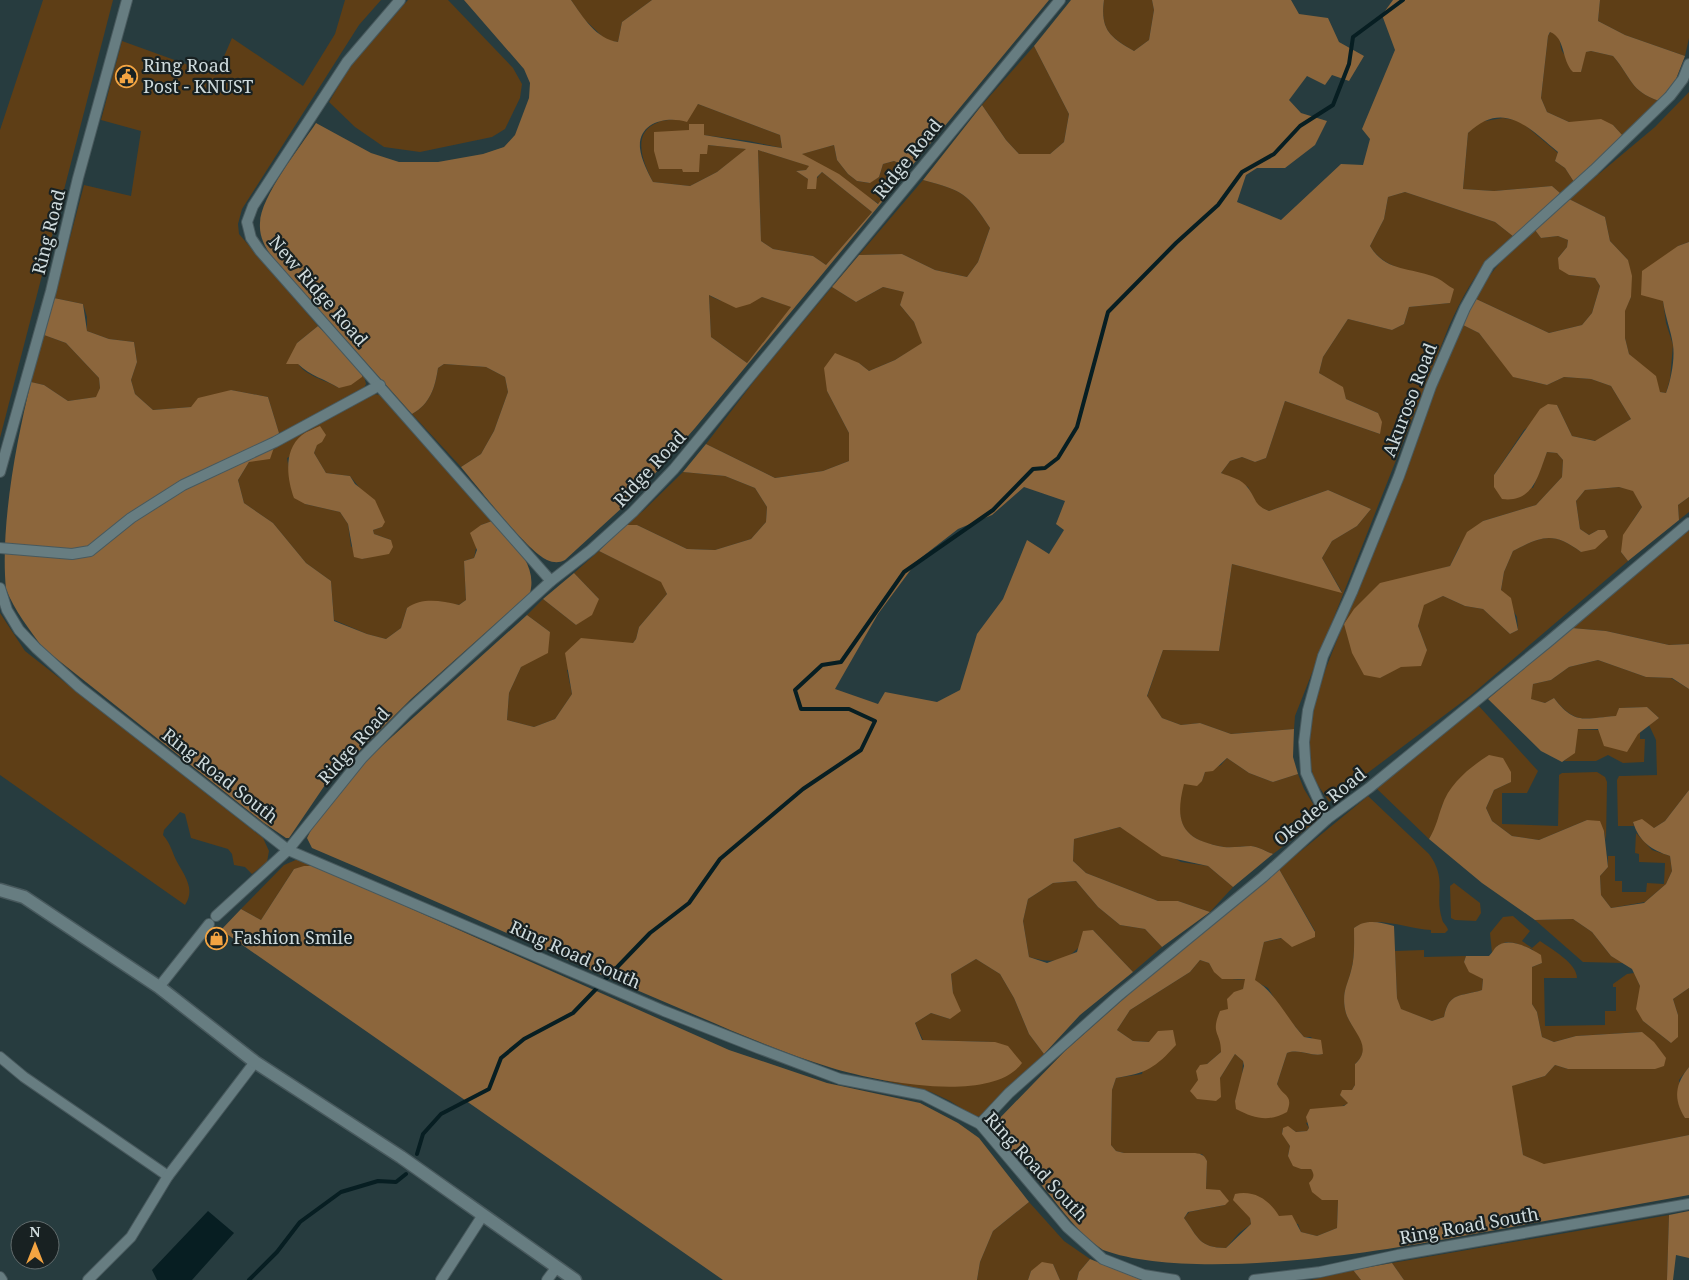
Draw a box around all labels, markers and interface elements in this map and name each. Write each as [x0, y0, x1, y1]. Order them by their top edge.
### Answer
place label: Ring Road Post - KNUST [143, 53, 253, 98]
public building icon: Ring Road Post - KNUST [115, 64, 139, 88]
street label: Ridge Road [868, 114, 947, 203]
street label: Ring Road [26, 187, 70, 277]
street label: New Ridge Road [264, 230, 374, 351]
street label: Akuroso Road [1376, 339, 1442, 460]
street label: Ridge Road [608, 425, 691, 512]
street label: Ridge Road [312, 702, 394, 789]
street label: Ring Road South [158, 722, 284, 828]
street label: Okodee Road [1268, 762, 1371, 851]
street label: Ring Road South [506, 914, 645, 994]
place label: Fashion Smile [233, 925, 353, 949]
shop icon: Fashion Smile [205, 926, 229, 950]
street label: Ring Road South [980, 1107, 1094, 1226]
street label: Ring Road South [1397, 1201, 1540, 1249]
north arrow [10, 1220, 60, 1270]
text: N [29, 1222, 41, 1241]

